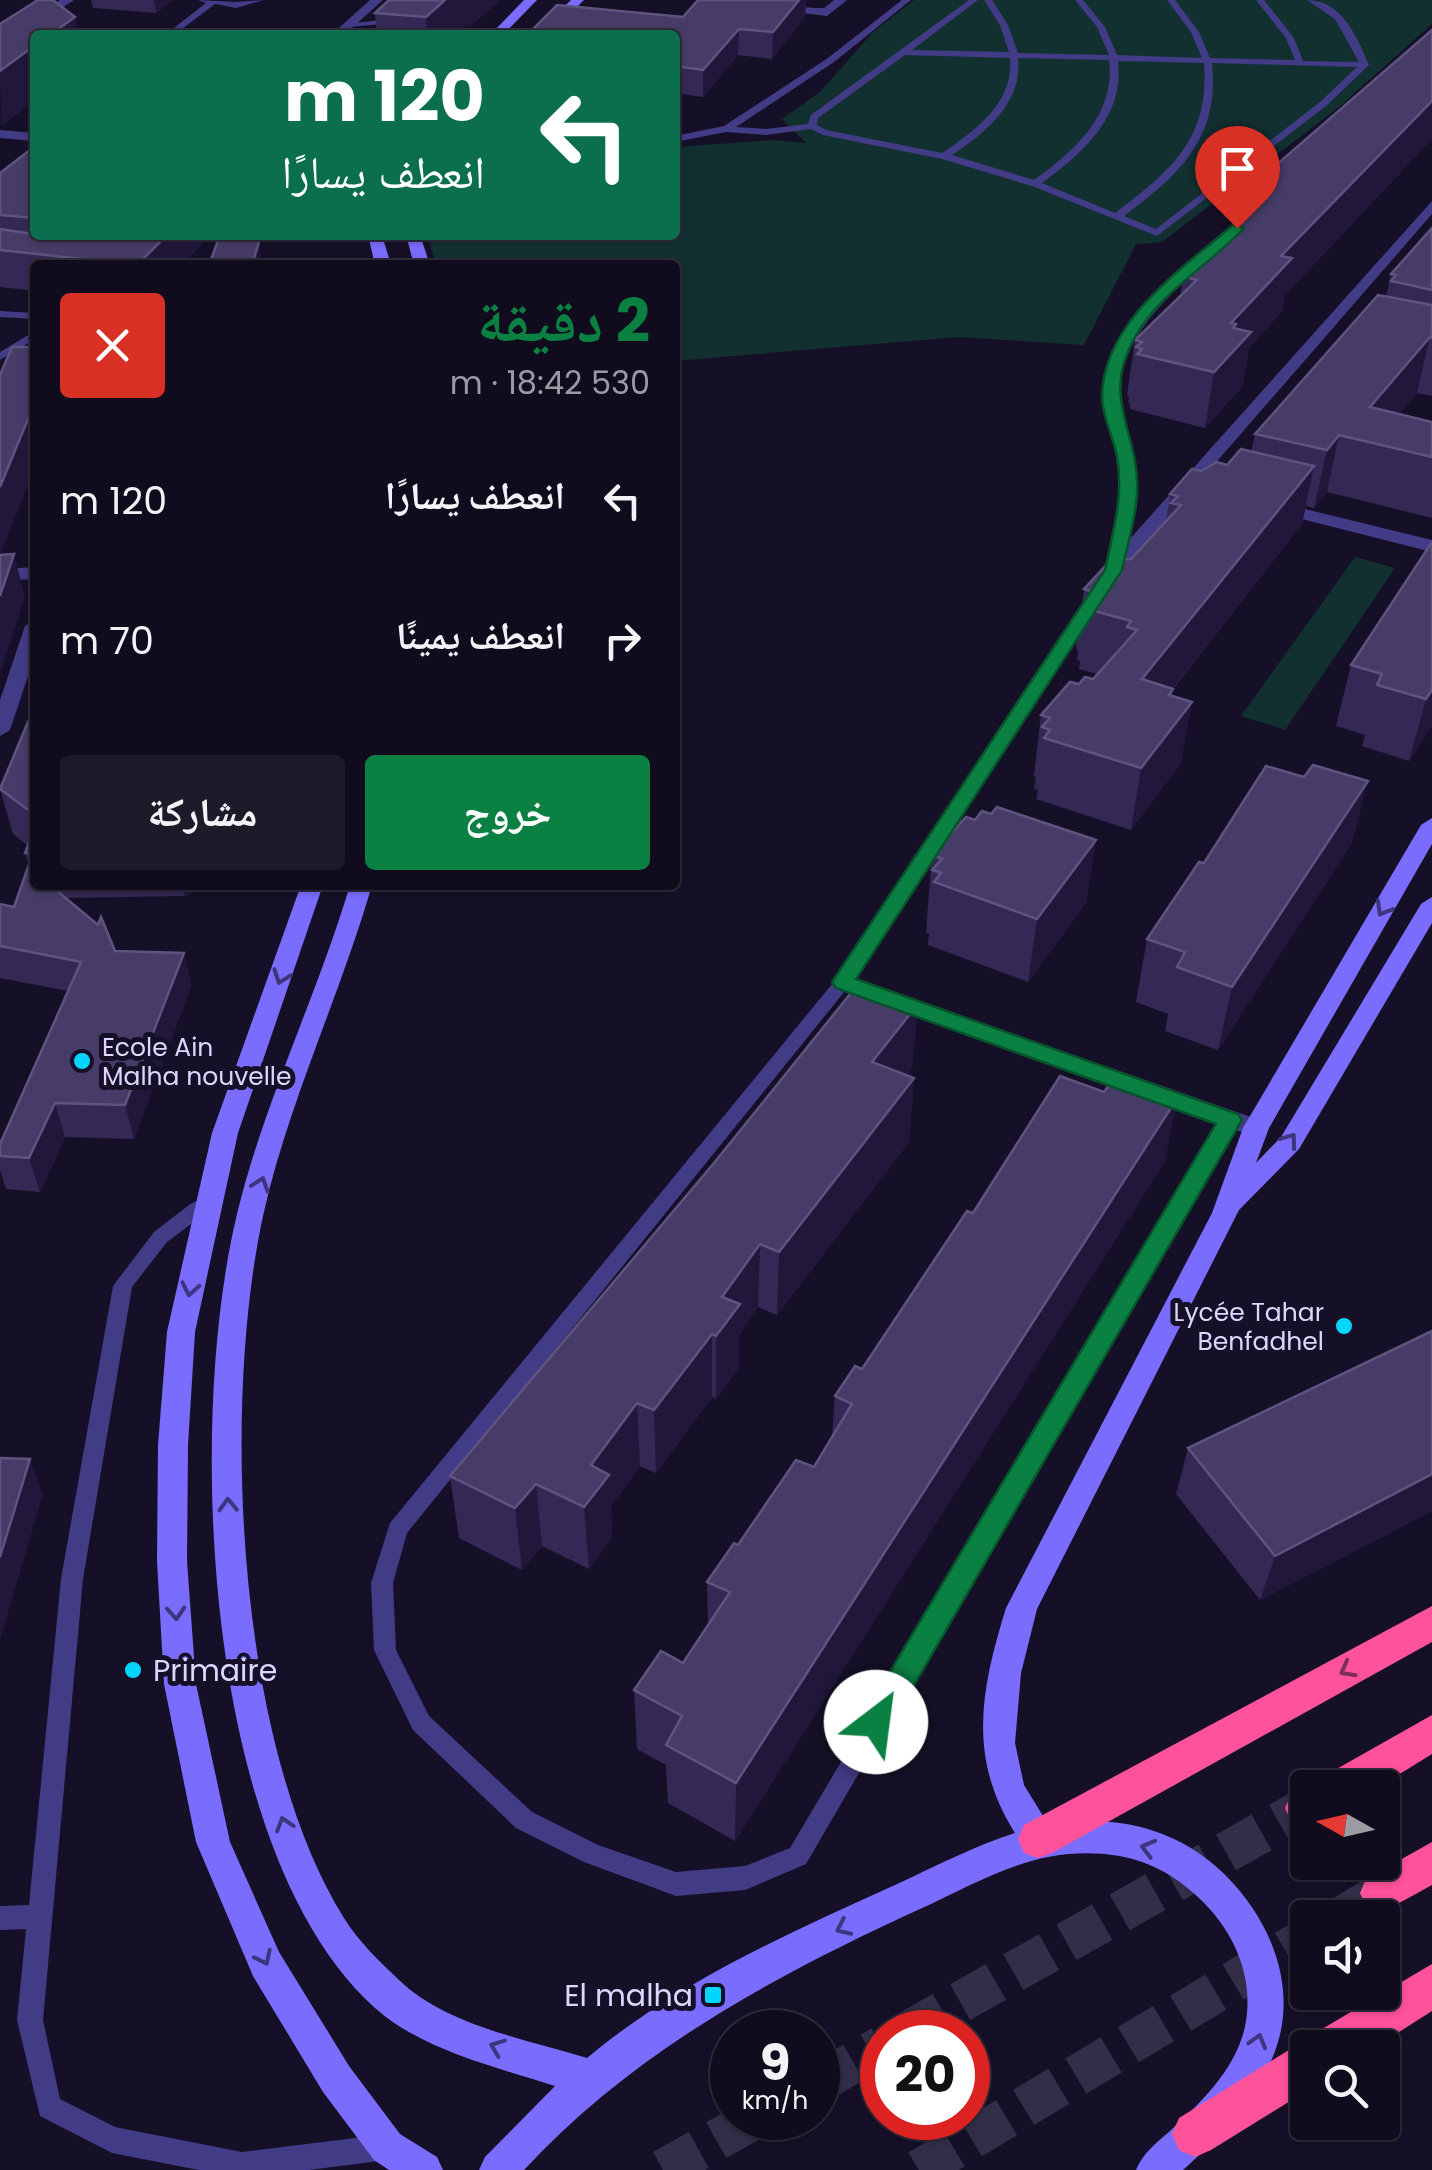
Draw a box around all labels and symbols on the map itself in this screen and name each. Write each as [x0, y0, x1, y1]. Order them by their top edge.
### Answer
pin [1195, 126, 1280, 229]
one-way arrow [1376, 898, 1395, 916]
one-way arrow [272, 968, 293, 985]
place label: Ecole Ain Malha nouvelle [102, 1030, 291, 1094]
marker: Ecole Ain Malha nouvelle [71, 1050, 93, 1072]
one-way arrow [1278, 1133, 1295, 1151]
one-way arrow [249, 1176, 269, 1193]
one-way arrow [181, 1280, 202, 1297]
place label: Lycée Tahar Benfadhel [1174, 1295, 1324, 1359]
marker: Lycée Tahar Benfadhel [1333, 1315, 1355, 1337]
one-way arrow [217, 1497, 238, 1513]
one-way arrow [165, 1605, 186, 1621]
place label: Primaire [153, 1649, 277, 1692]
one-way arrow [1339, 1657, 1357, 1677]
marker: Primaire [122, 1659, 144, 1681]
position arrow [824, 1670, 928, 1774]
north arrow [1290, 1770, 1400, 1880]
one-way arrow [275, 1816, 296, 1833]
one-way arrow [1140, 1838, 1157, 1859]
one-way arrow [835, 1915, 853, 1935]
one-way arrow [252, 1948, 272, 1966]
place label: El malha [564, 1974, 693, 2017]
marker: El malha [702, 1984, 724, 2006]
speed limit sign: 20 [860, 2010, 990, 2140]
one-way arrow [1246, 2033, 1267, 2051]
one-way arrow [490, 2038, 507, 2059]

